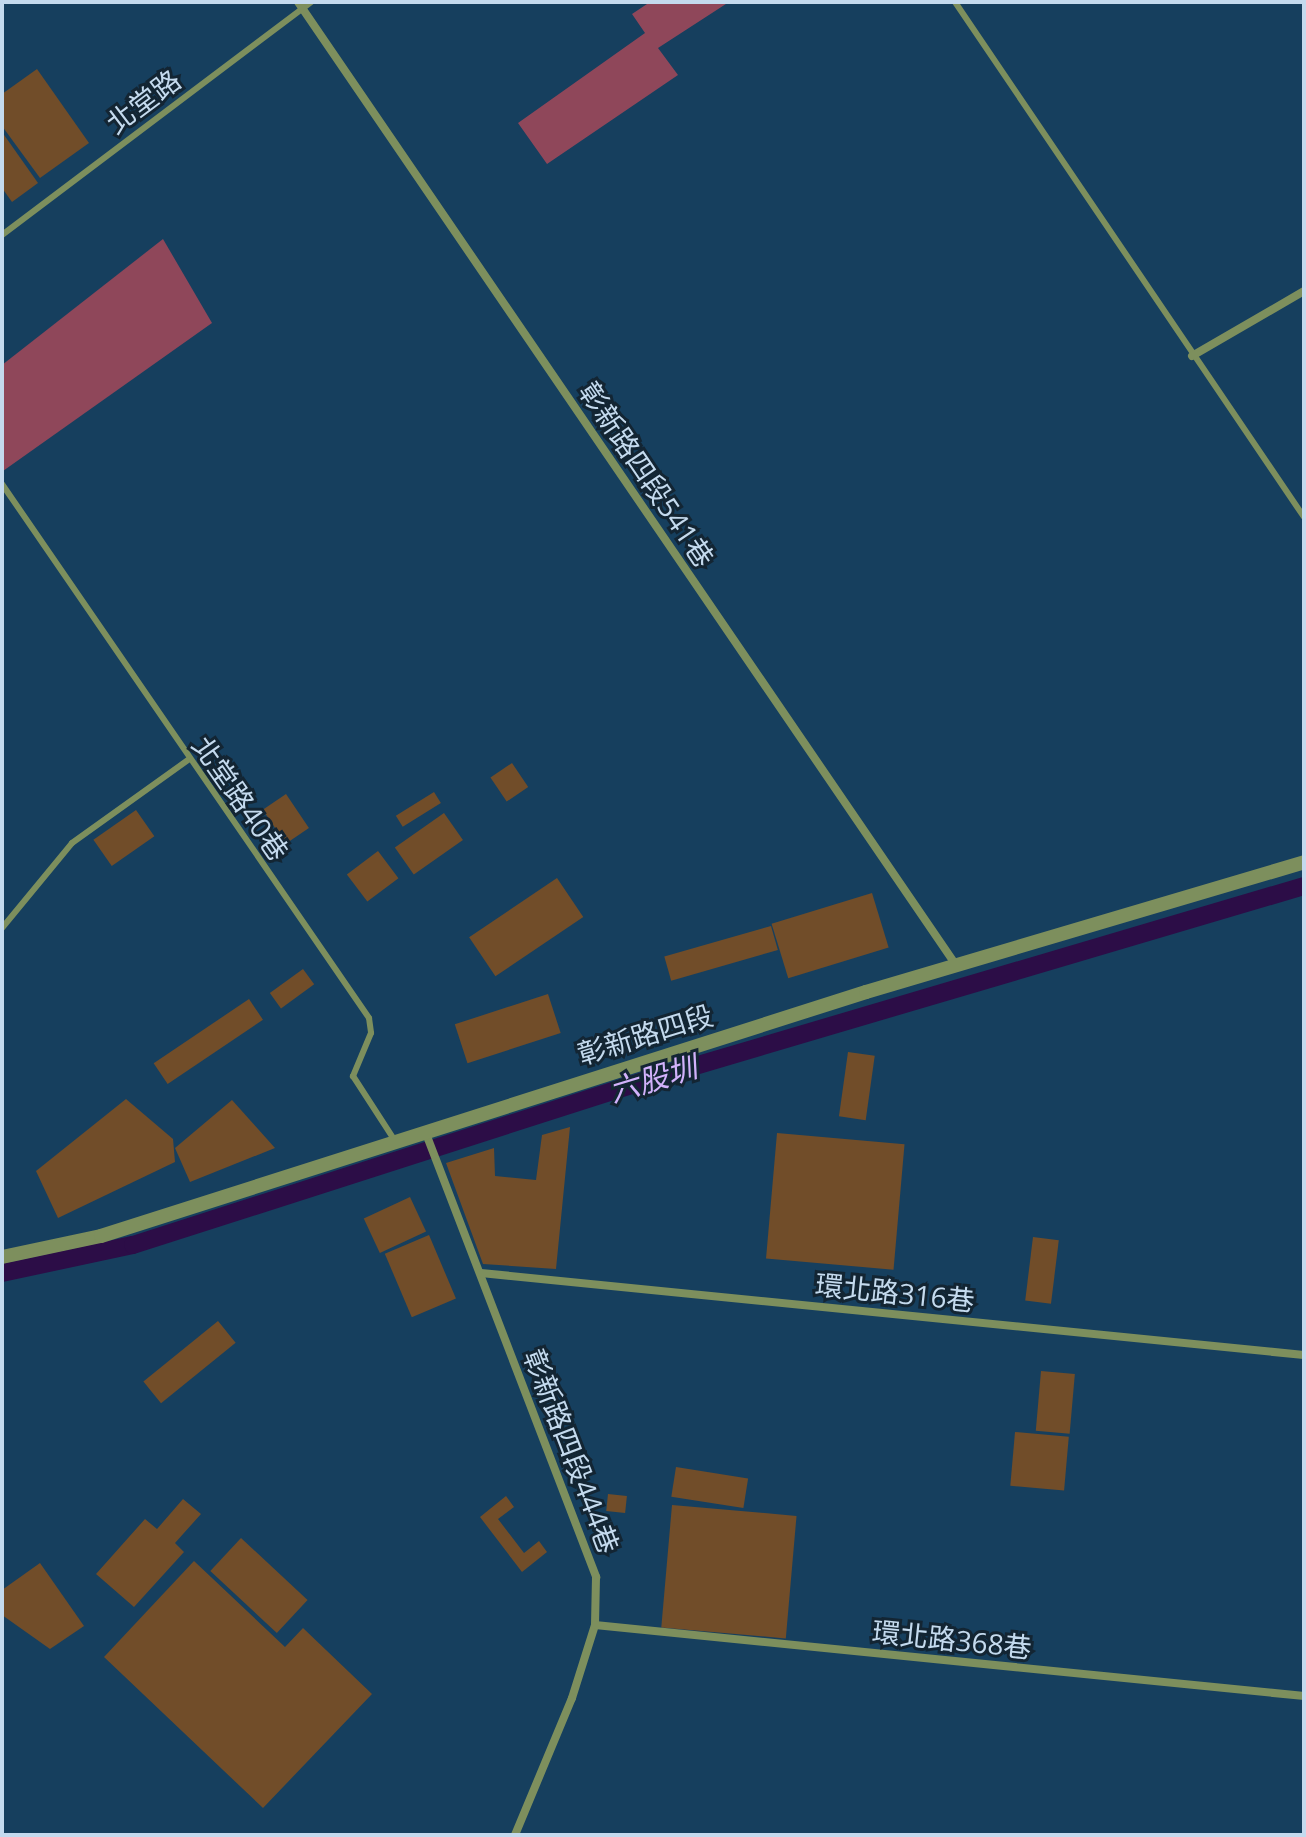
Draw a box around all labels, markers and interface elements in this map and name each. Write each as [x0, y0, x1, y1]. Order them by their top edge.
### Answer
street label: 北堂路 [99, 62, 187, 140]
street label: 彰新路四段541巷 [573, 375, 721, 573]
street label: 北堂路40巷 [186, 729, 296, 867]
street label: 彰新路四段 [573, 997, 717, 1071]
water label: 六股圳 [605, 1049, 701, 1109]
street label: 環北路316巷 [814, 1267, 976, 1317]
street label: 彰新路四段444巷 [518, 1344, 626, 1558]
street label: 環北路368巷 [871, 1614, 1033, 1664]

